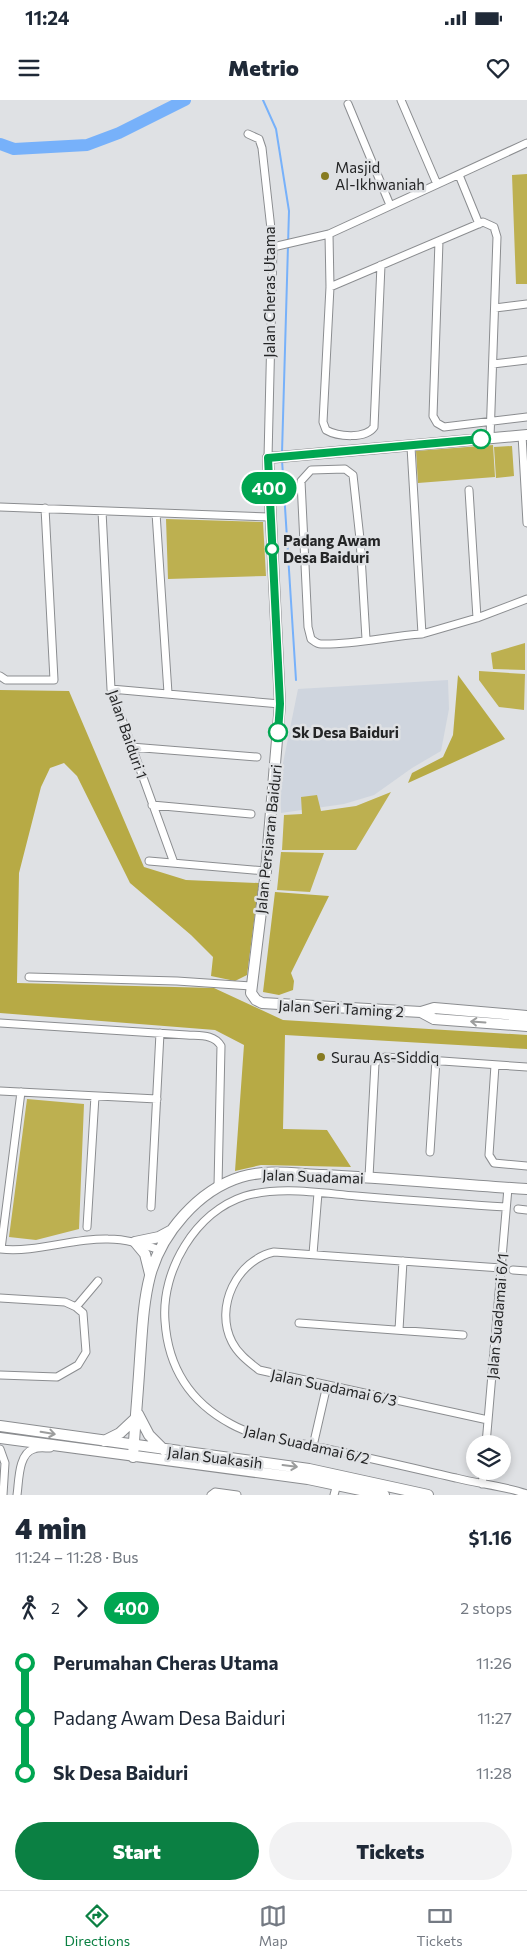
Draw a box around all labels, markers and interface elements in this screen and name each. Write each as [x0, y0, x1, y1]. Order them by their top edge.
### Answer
text: 11:24 [25, 6, 69, 29]
icon: menu [15, 54, 43, 82]
text: Metrio [228, 54, 299, 81]
icon: heart [484, 54, 512, 82]
place label: Masjid Al-Ikhwaniah [335, 158, 425, 193]
marker: Masjid Al-Ikhwaniah [319, 170, 331, 182]
street label: Jalan Cheras Utama [260, 226, 278, 358]
unlabelled marker [471, 429, 491, 449]
line badge: 400 [240, 472, 298, 504]
text: 400 [252, 477, 286, 499]
place label: Padang Awam Desa Baiduri [283, 531, 381, 566]
marker: Padang Awam Desa Baiduri [265, 542, 279, 556]
street label: Jalan Baiduri 1 [104, 687, 152, 781]
marker: Sk Desa Baiduri [268, 722, 288, 742]
place label: Sk Desa Baiduri [292, 723, 399, 741]
street label: Jalan Persiaran Baiduri [251, 763, 285, 915]
street label: Jalan Seri Taming 2 [278, 996, 404, 1020]
one-way arrow [471, 1018, 487, 1027]
place label: Surau As-Siddiq [331, 1048, 439, 1066]
marker: Surau As-Siddiq [315, 1051, 327, 1063]
street label: Jalan Suadamai [262, 1165, 364, 1187]
street label: Jalan Suadamai 6/1 [483, 1252, 511, 1380]
street label: Jalan Suadamai 6/3 [269, 1365, 399, 1409]
street label: Jalan Suadamai 6/2 [242, 1421, 372, 1467]
one-way arrow [40, 1428, 56, 1438]
map controls [466, 1435, 511, 1480]
button: layers [466, 1435, 511, 1480]
street label: Jalan Suakasih [166, 1442, 264, 1472]
one-way arrow [282, 1461, 298, 1471]
text: 4 min [15, 1511, 87, 1545]
text: $1.16 [469, 1526, 512, 1549]
text: 11:24 – 11:28 · Bus [15, 1547, 139, 1566]
icon: walk [15, 1594, 43, 1622]
icon: forward [68, 1594, 96, 1622]
text: 400 [114, 1597, 149, 1619]
text: 2 [51, 1598, 60, 1617]
text: 2 stops [460, 1598, 512, 1617]
text: Perumahan Cheras Utama [53, 1651, 279, 1674]
text: 11:26 [476, 1653, 512, 1672]
text: Padang Awam Desa Baiduri [53, 1706, 286, 1729]
text: 11:27 [477, 1708, 512, 1727]
text: Sk Desa Baiduri [53, 1761, 188, 1784]
text: 11:28 [476, 1763, 512, 1782]
button: Start [15, 1822, 259, 1880]
button: Tickets [269, 1822, 512, 1880]
tab: Directions [64, 1902, 130, 1949]
tab: Map [259, 1902, 288, 1949]
tab: Tickets [416, 1902, 463, 1949]

